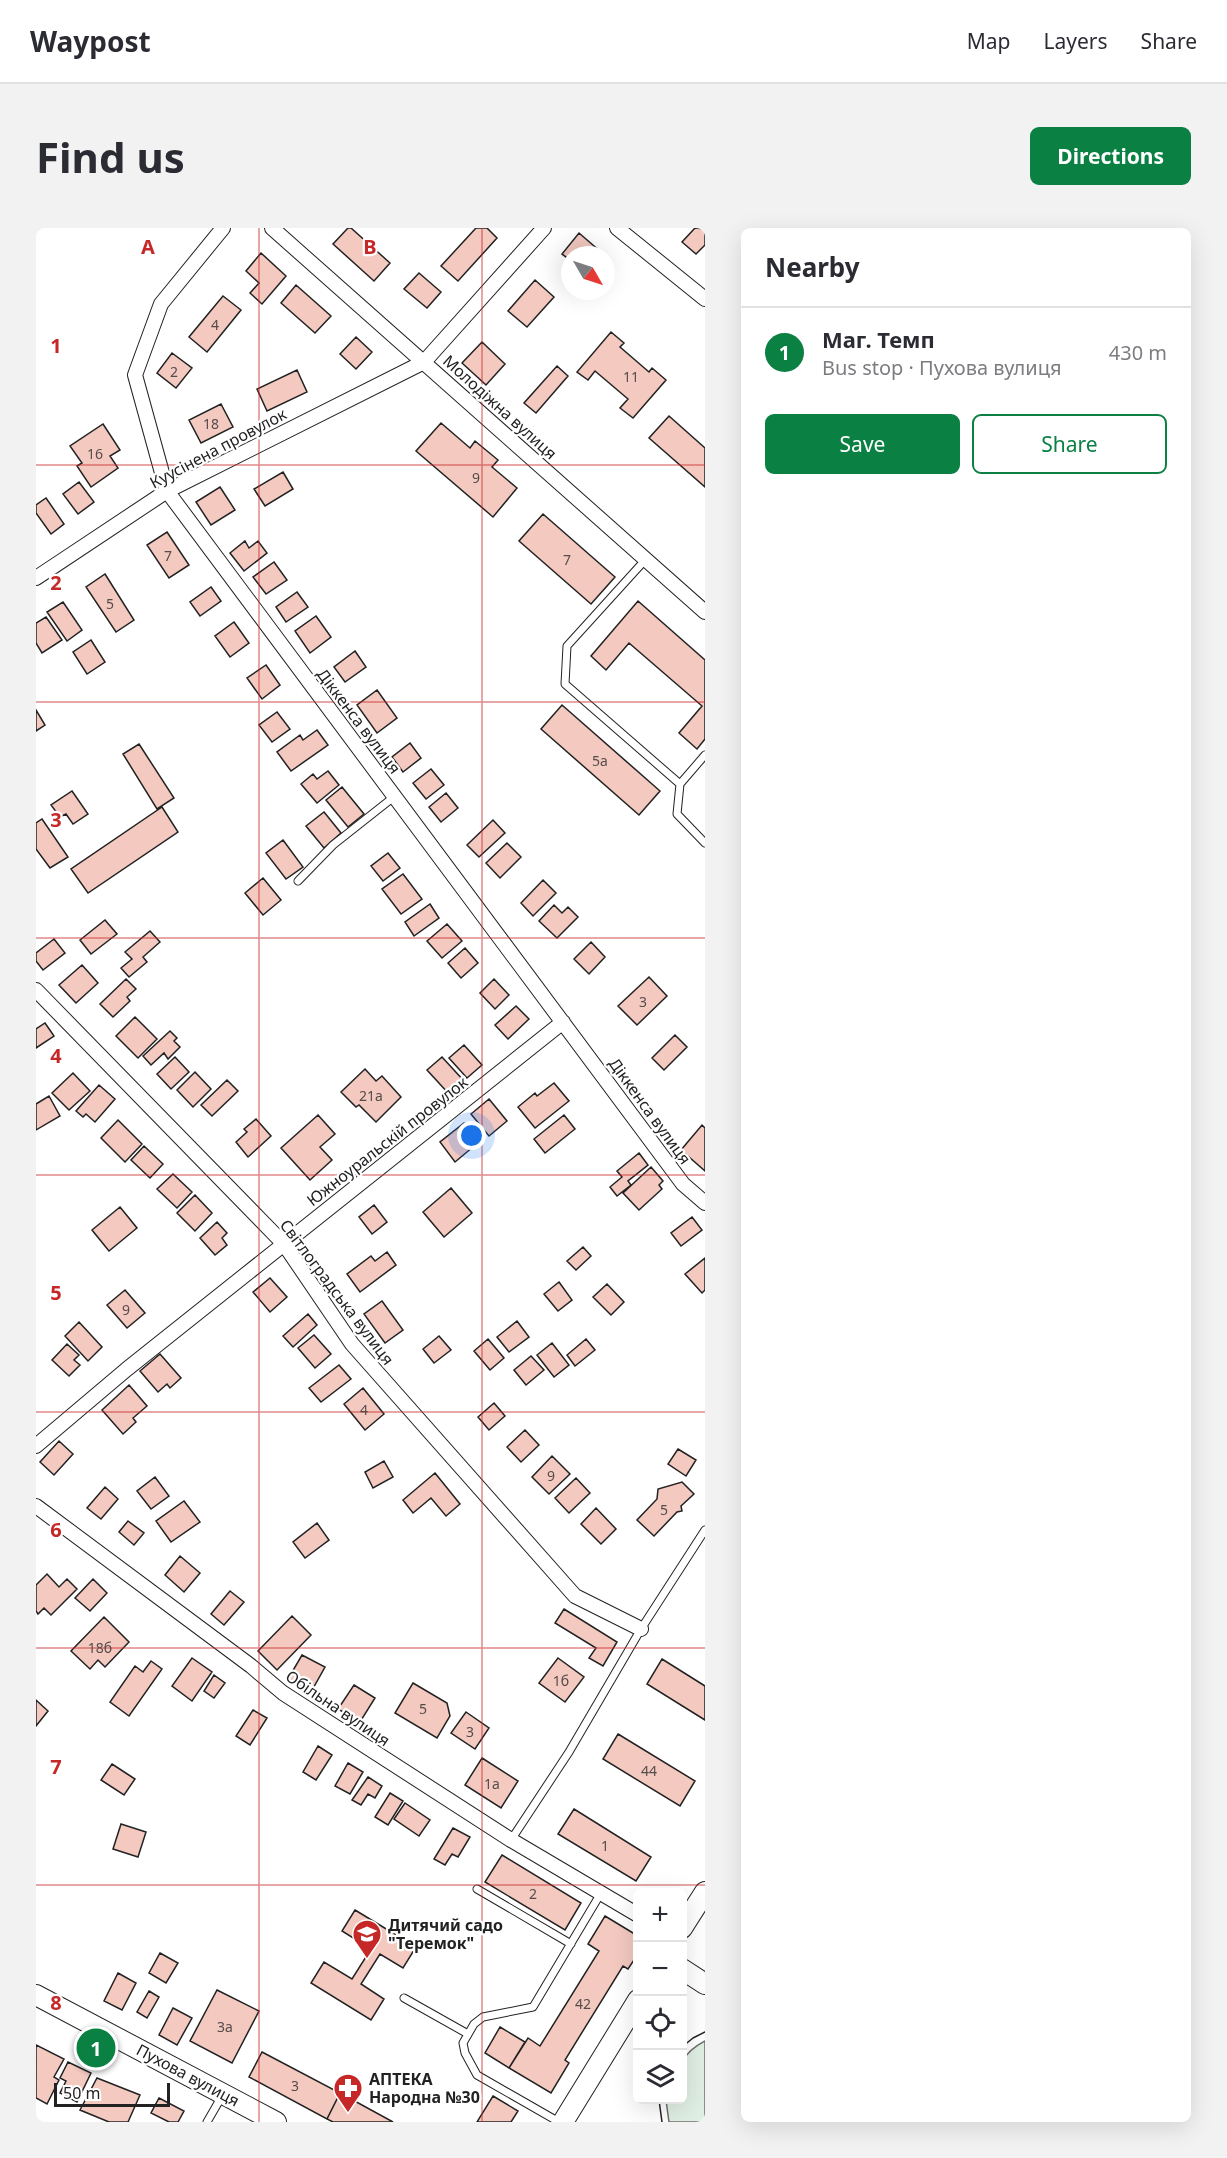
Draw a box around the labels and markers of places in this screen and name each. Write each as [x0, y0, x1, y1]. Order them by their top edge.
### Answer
place label: Дитячий садо "Теремок" [388, 1914, 503, 1954]
school or university icon: Дитячий садо "Теремок" [351, 1918, 383, 1960]
pin: 1 [76, 2026, 116, 2070]
place label: АПТЕКА Народна №30 [369, 2068, 480, 2108]
pharmacy icon: АПТЕКА Народна №30 [332, 2072, 364, 2114]

